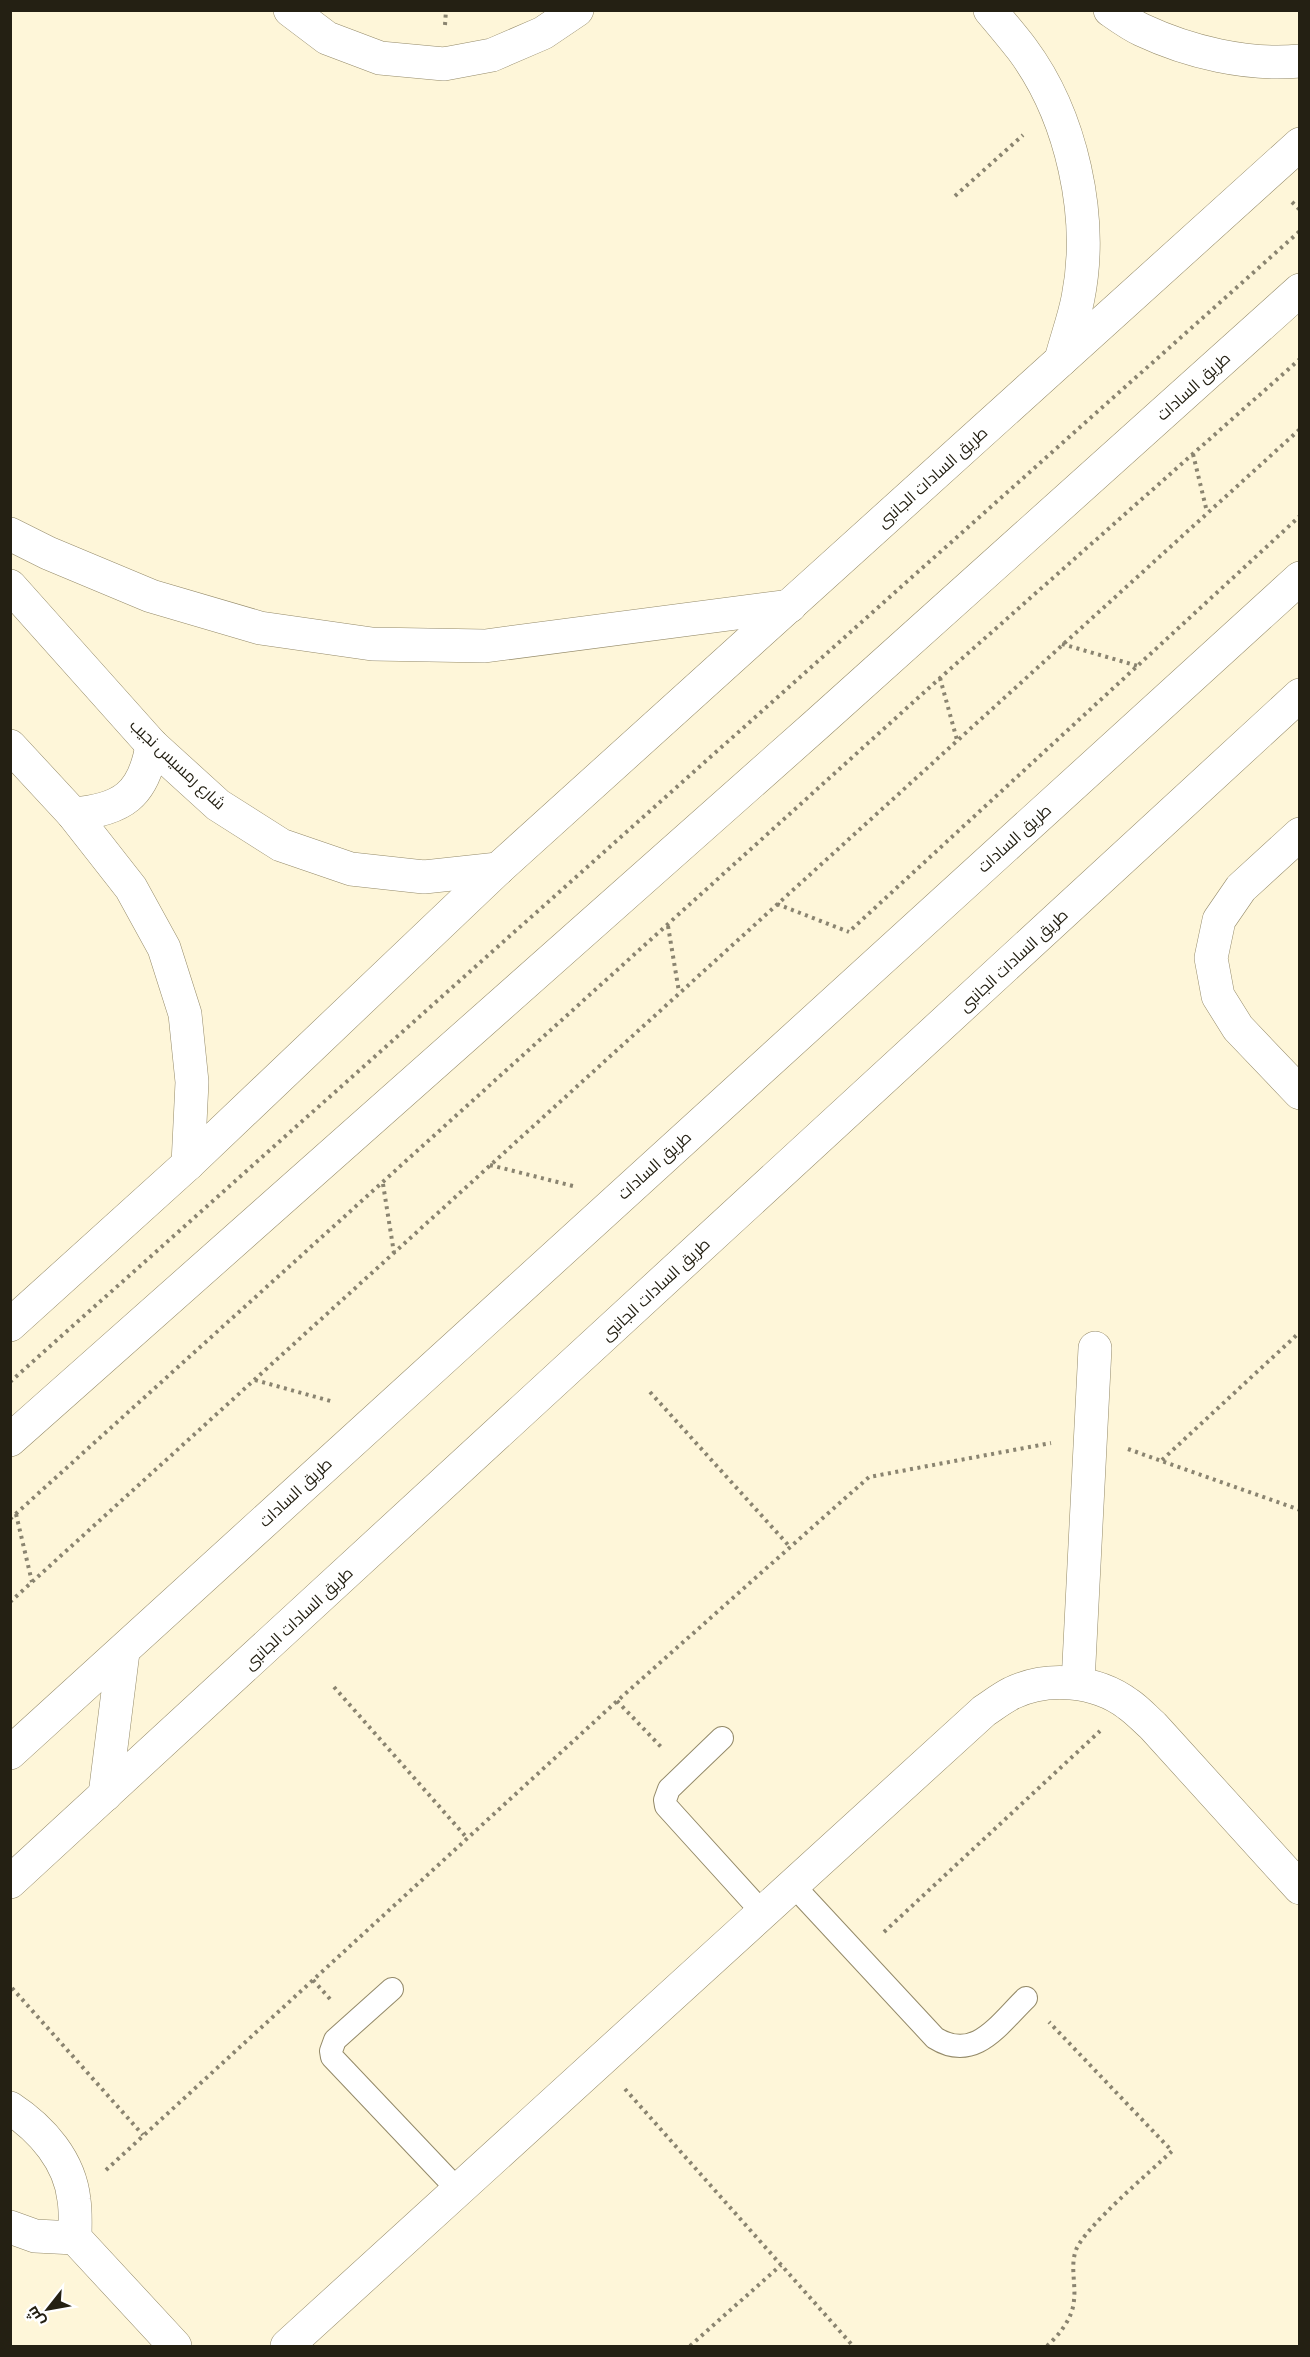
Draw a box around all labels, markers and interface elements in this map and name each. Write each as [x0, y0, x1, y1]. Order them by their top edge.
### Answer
street label: طريق السادات [1152, 348, 1235, 425]
street label: طريق السادات الجانبى [873, 422, 992, 533]
street label: شارع رمسيس نجيب [125, 714, 230, 815]
street label: طريق السادات [973, 800, 1056, 877]
street label: طريق السادات الجانبى [954, 904, 1072, 1016]
street label: طريق السادات [613, 1127, 696, 1204]
street label: طريق السادات الجانبى [596, 1233, 714, 1345]
street label: طريق السادات [254, 1453, 336, 1532]
street label: طريق السادات الجانبى [239, 1562, 357, 1674]
north arrow [18, 2279, 78, 2339]
text: ش [21, 2303, 49, 2331]

